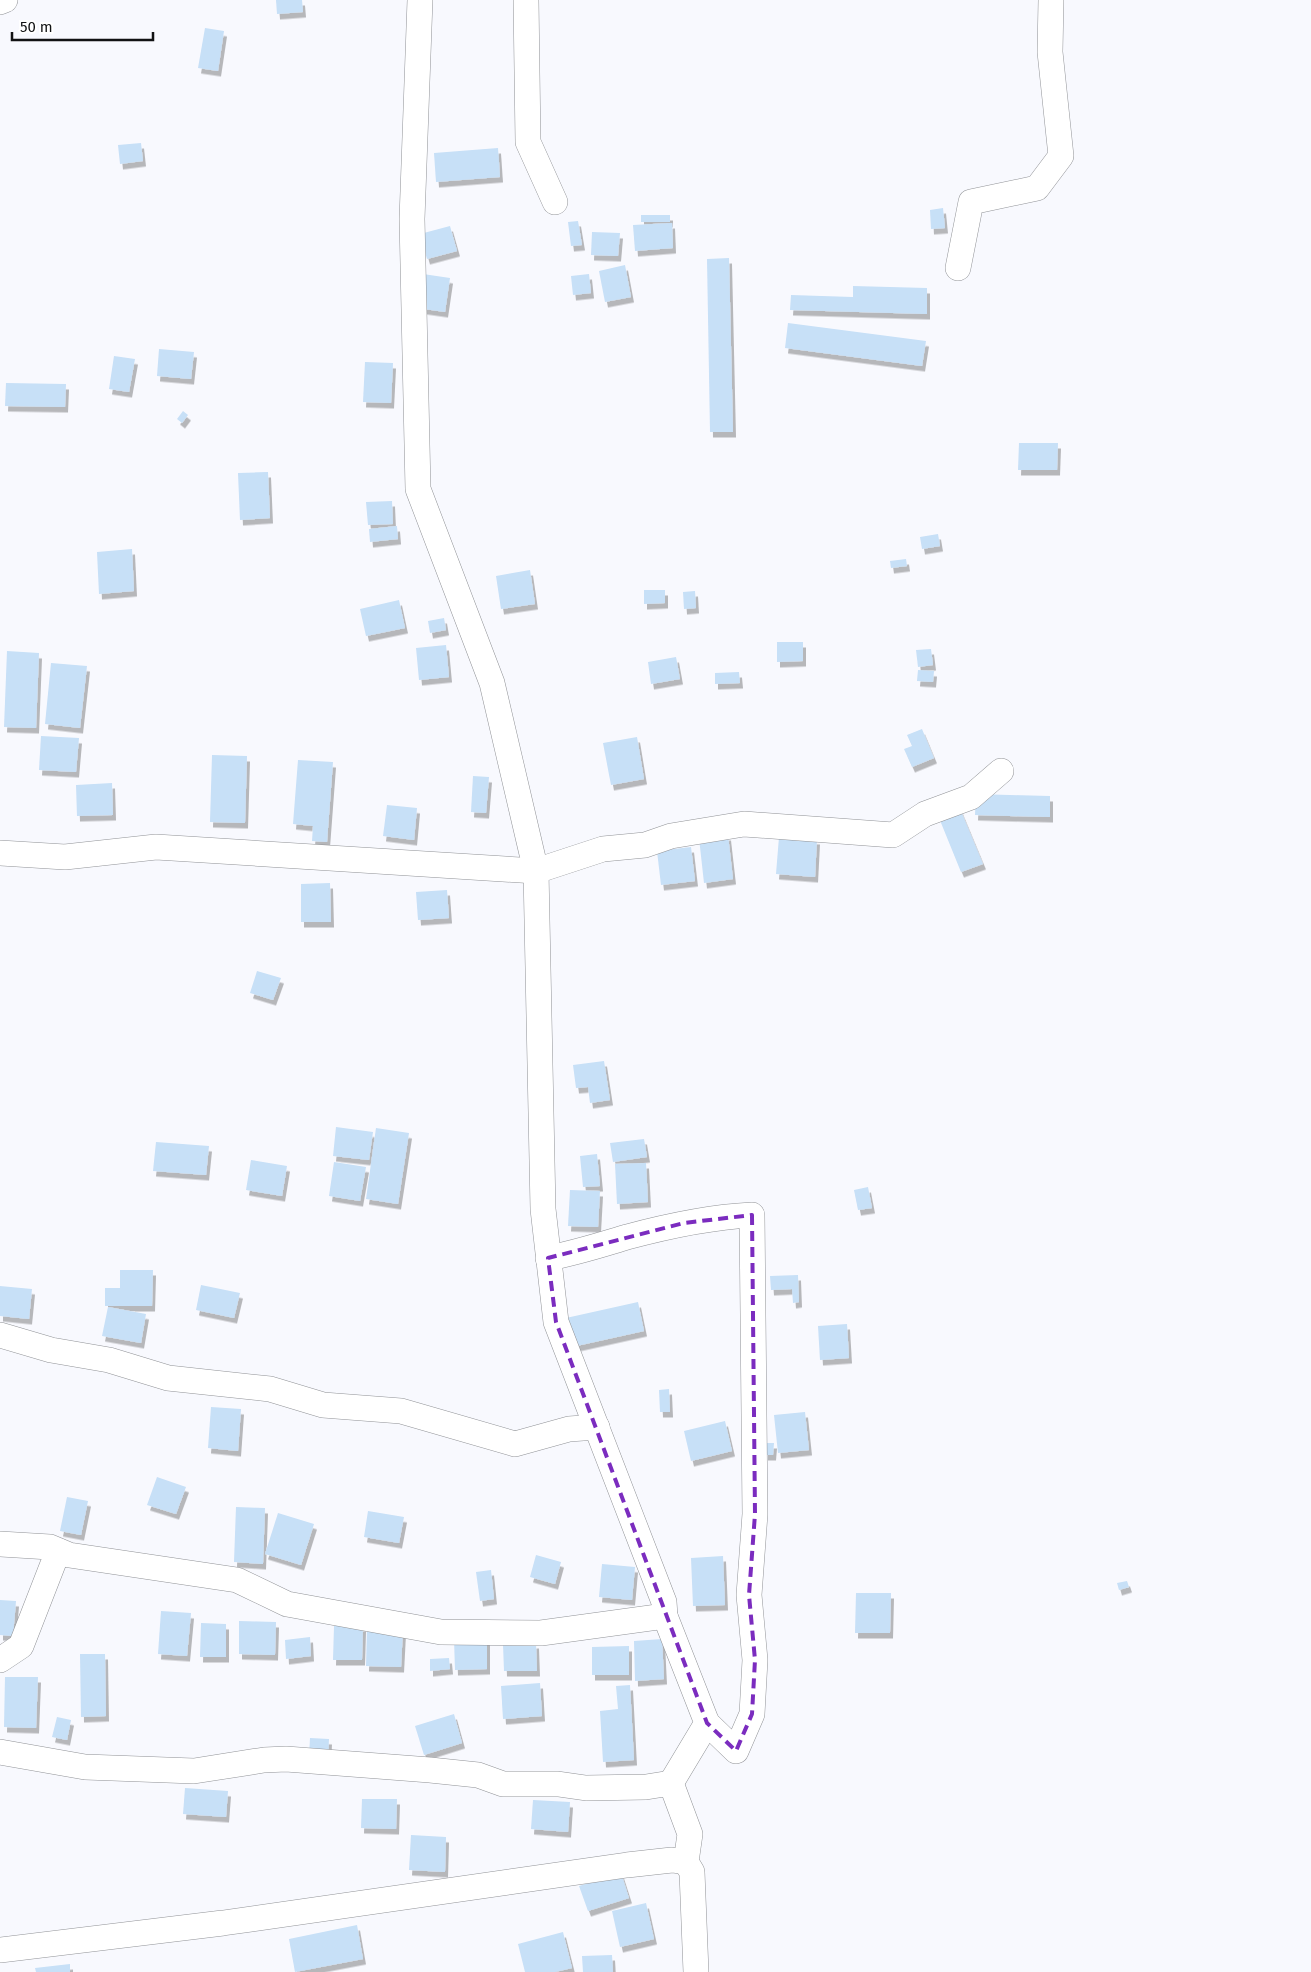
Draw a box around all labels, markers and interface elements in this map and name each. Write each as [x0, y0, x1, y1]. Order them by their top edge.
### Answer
scale bar [12, 10, 154, 42]
text: 50 m [20, 18, 53, 36]

